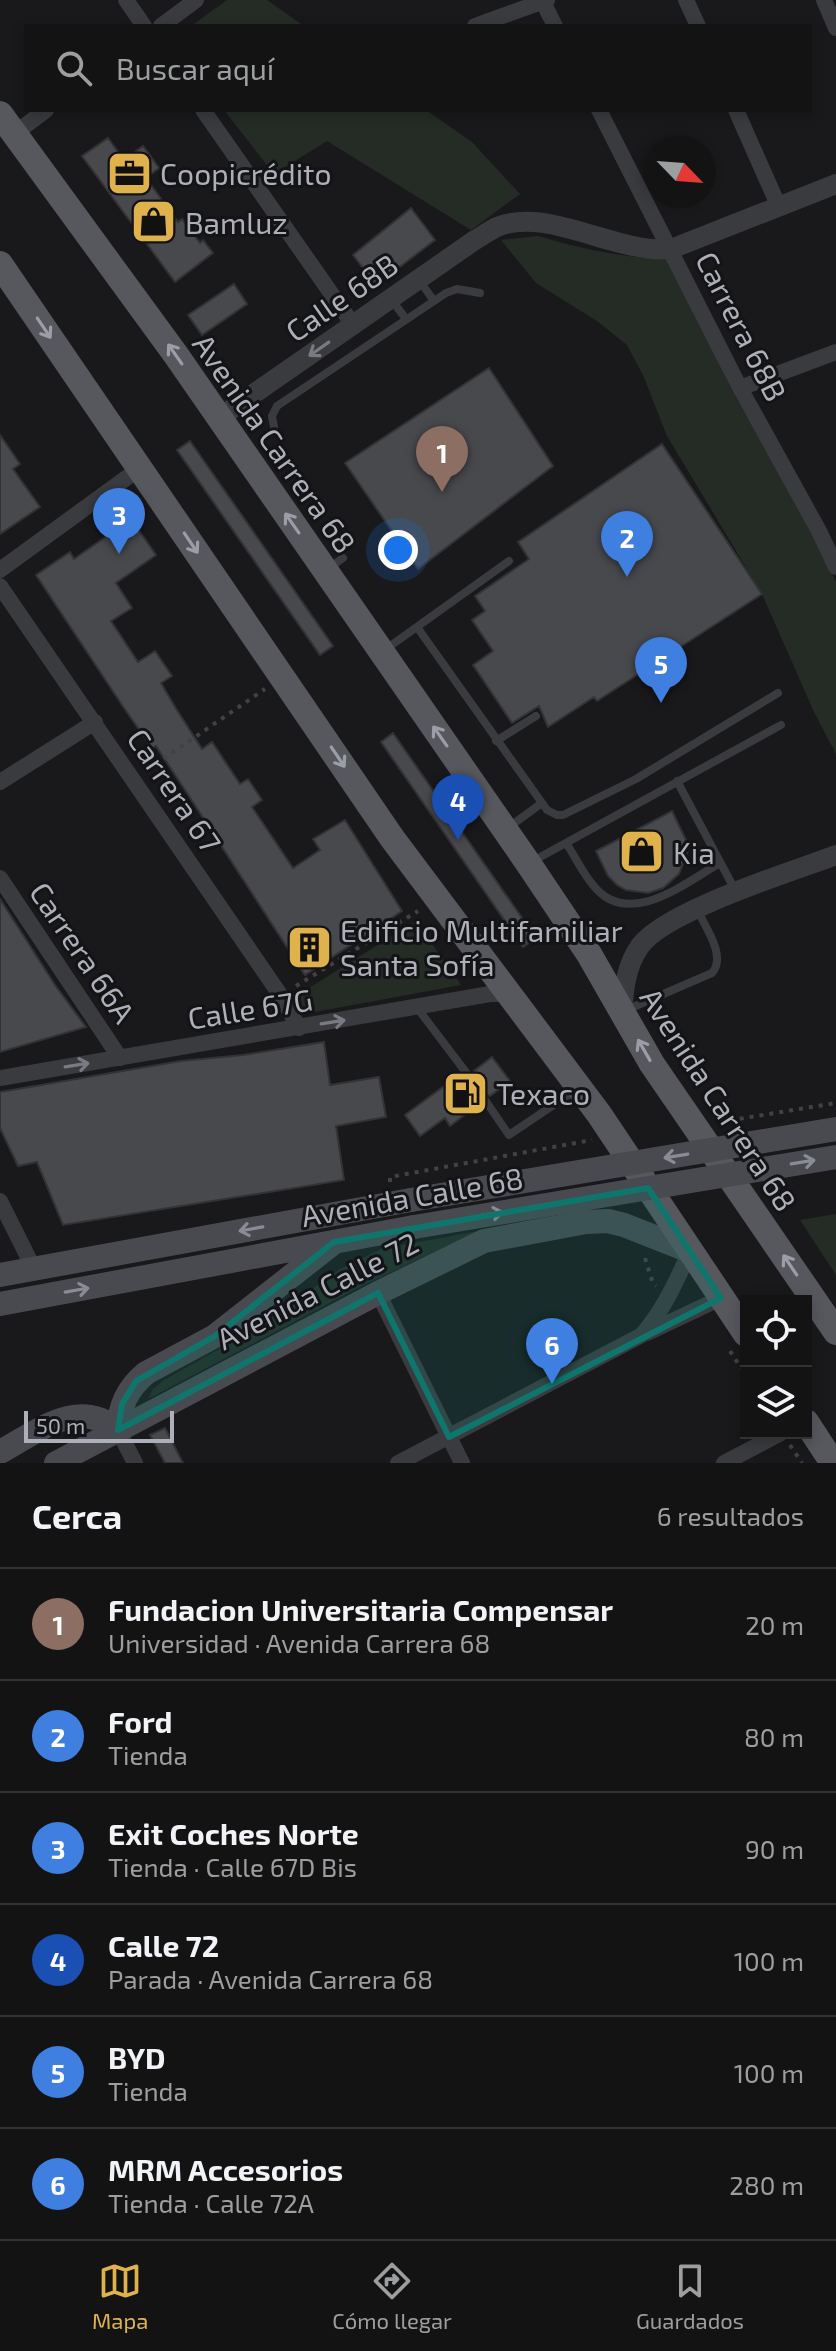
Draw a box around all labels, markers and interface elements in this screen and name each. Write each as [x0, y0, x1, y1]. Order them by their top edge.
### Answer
search box [24, 24, 812, 112]
icon: search [52, 46, 96, 90]
text: Buscar aquí [116, 50, 274, 86]
north arrow [644, 136, 716, 208]
office icon: Coopicrédito [105, 149, 153, 197]
place label: Coopicrédito [160, 155, 332, 191]
shop icon: Bamluz [130, 198, 178, 246]
place label: Bamluz [185, 204, 288, 240]
street label: Calle 68B [278, 245, 404, 349]
street label: Carrera 68B [689, 245, 795, 407]
one-way arrow [36, 316, 52, 339]
street label: Avenida Carrera 68 [186, 327, 364, 559]
one-way arrow [309, 341, 331, 358]
one-way arrow [167, 344, 183, 366]
pin: 1 [416, 426, 468, 492]
pin: 3 [93, 488, 145, 554]
pin: 2 [601, 511, 653, 577]
one-way arrow [284, 512, 300, 534]
your location [378, 530, 418, 570]
one-way arrow [183, 531, 199, 553]
pin: 5 [635, 637, 687, 703]
street label: Carrera 67 [121, 721, 229, 859]
one-way arrow [432, 726, 448, 748]
one-way arrow [330, 745, 346, 768]
pin: 4 [432, 774, 484, 840]
shop icon: Kia [618, 828, 666, 876]
place label: Kia [673, 834, 715, 870]
street label: Carrera 66A [23, 875, 143, 1029]
place label: Edificio Multifamiliar Santa Sofía [340, 912, 623, 982]
building icon: Edificio Multifamiliar Santa Sofía [285, 923, 333, 971]
street label: Calle 67G [185, 980, 315, 1036]
street label: Avenida Carrera 68 [633, 981, 805, 1217]
one-way arrow [320, 1014, 346, 1029]
one-way arrow [636, 1039, 652, 1062]
one-way arrow [64, 1057, 89, 1072]
fuel station icon: Texaco [441, 1069, 489, 1117]
place label: Texaco [496, 1075, 590, 1111]
one-way arrow [664, 1149, 689, 1164]
one-way arrow [790, 1154, 815, 1169]
street label: Avenida Calle 68 [298, 1159, 526, 1233]
one-way arrow [478, 1206, 503, 1221]
one-way arrow [239, 1223, 265, 1238]
street label: Avenida Calle 72 [210, 1224, 424, 1356]
one-way arrow [782, 1254, 799, 1276]
one-way arrow [63, 1281, 89, 1296]
map controls [740, 1295, 812, 1439]
button: locate [740, 1295, 812, 1367]
pin: 6 [526, 1318, 578, 1384]
button: layers [740, 1367, 812, 1439]
scale bar [24, 1407, 174, 1443]
text: 50 m [36, 1412, 85, 1438]
text: Cerca [32, 1495, 122, 1536]
text: 6 resultados [657, 1500, 804, 1531]
text: Fundacion Universitaria Compensar [108, 1591, 613, 1627]
text: 1 [52, 1609, 64, 1640]
text: 20 m [745, 1609, 804, 1640]
text: Universidad · Avenida Carrera 68 [108, 1627, 490, 1658]
text: Ford [108, 1703, 173, 1739]
text: 2 [50, 1721, 66, 1752]
text: 80 m [744, 1721, 804, 1752]
text: Tienda [108, 1739, 188, 1770]
text: Exit Coches Norte [108, 1815, 359, 1851]
text: 3 [51, 1833, 65, 1864]
text: 90 m [745, 1833, 804, 1864]
text: Tienda · Calle 67D Bis [108, 1851, 357, 1882]
text: Calle 72 [108, 1927, 219, 1963]
text: 4 [50, 1945, 66, 1976]
text: 100 m [734, 1945, 804, 1976]
text: Parada · Avenida Carrera 68 [108, 1963, 433, 1994]
text: BYD [108, 2039, 166, 2075]
text: 5 [51, 2057, 65, 2088]
text: 100 m [734, 2057, 804, 2088]
text: Tienda [108, 2075, 188, 2106]
text: MRM Accesorios [108, 2151, 343, 2187]
text: 6 [50, 2169, 66, 2200]
text: 280 m [729, 2169, 804, 2200]
text: Tienda · Calle 72A [108, 2187, 314, 2218]
tab: Mapa [92, 2259, 148, 2333]
tab: Cómo llegar [332, 2259, 452, 2333]
tab: Guardados [636, 2259, 744, 2333]

